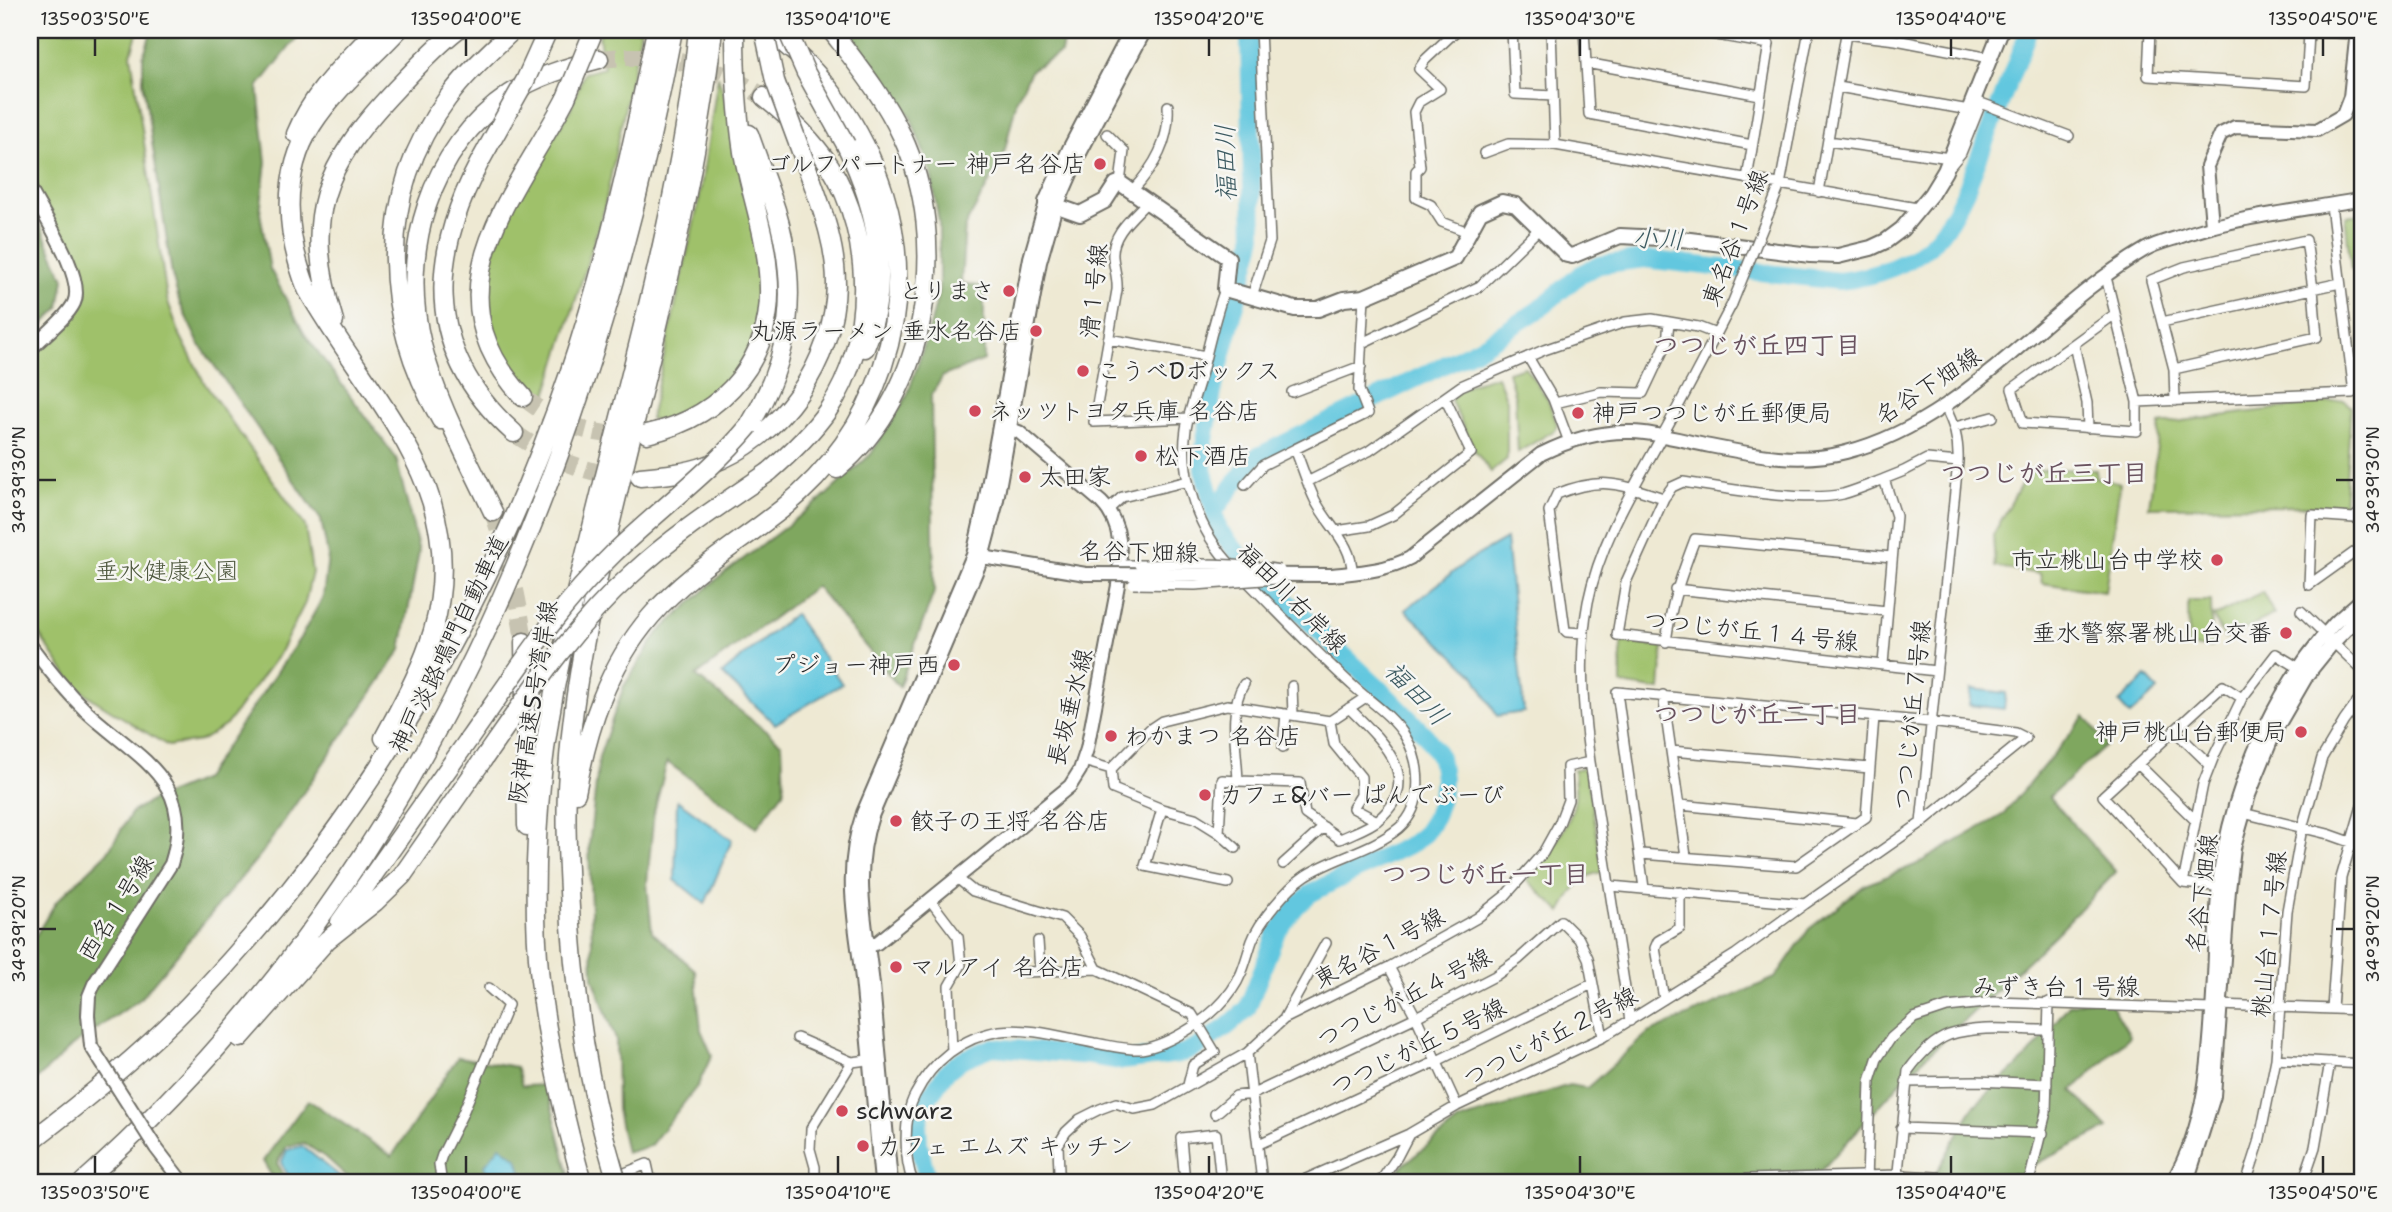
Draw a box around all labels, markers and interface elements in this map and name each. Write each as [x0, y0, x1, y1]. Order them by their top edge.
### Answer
text: 135°03'50"E [40, 7, 150, 31]
text: 135°04'00"E [410, 7, 522, 31]
text: 135°04'10"E [785, 7, 891, 31]
text: 135°04'20"E [1154, 7, 1264, 31]
text: 135°04'30"E [1524, 7, 1636, 31]
text: 135°04'40"E [1896, 7, 2006, 31]
text: 135°04'50"E [2268, 7, 2378, 31]
water label: 福田川 [1207, 124, 1243, 202]
place label: ゴルフパートナー 神戸名谷店 [767, 148, 1086, 180]
marker: ゴルフパートナー 神戸名谷店 [1092, 156, 1108, 172]
street label: 東名谷１号線 [1694, 165, 1776, 311]
water label: 小川 [1631, 220, 1685, 256]
street label: 滑１号線 [1073, 242, 1115, 340]
place label: とりまさ [899, 275, 995, 307]
marker: とりまさ [1001, 283, 1017, 299]
place label: 丸源ラーメン 垂水名谷店 [750, 315, 1022, 347]
marker: 丸源ラーメン 垂水名谷店 [1028, 323, 1044, 339]
district label: つつじが丘四丁目 [1653, 327, 1861, 362]
street label: 名谷下畑線 [1869, 340, 1987, 432]
place label: こうべDボックス [1097, 355, 1280, 387]
marker: こうべDボックス [1075, 363, 1091, 379]
place label: ネッツトヨタ兵庫 名谷店 [989, 395, 1260, 427]
place label: 神戸つつじが丘郵便局 [1592, 397, 1832, 429]
marker: ネッツトヨタ兵庫 名谷店 [967, 403, 983, 419]
marker: 神戸つつじが丘郵便局 [1570, 405, 1586, 421]
text: 34°39'30"N [7, 426, 31, 534]
text: 34°39'30"N [2361, 426, 2385, 534]
place label: 松下酒店 [1155, 440, 1251, 472]
marker: 松下酒店 [1133, 448, 1149, 464]
district label: つつじが丘三丁目 [1940, 455, 2148, 490]
place label: 太田家 [1039, 461, 1111, 493]
marker: 太田家 [1017, 469, 1033, 485]
street label: 神戸淡路鳴門自動車道 [382, 529, 516, 759]
street label: 名谷下畑線 [1079, 535, 1199, 569]
street label: 福田川右岸線 [1230, 536, 1354, 660]
place label: 市立桃山台中学校 [2011, 544, 2203, 576]
marker: 市立桃山台中学校 [2209, 552, 2225, 568]
park label: 垂水健康公園 [95, 555, 239, 587]
street label: 阪神高速5号湾岸線 [501, 597, 565, 807]
street label: つつじが丘１４号線 [1642, 604, 1860, 658]
place label: 垂水警察署桃山台交番 [2032, 617, 2272, 649]
street label: つつじが丘７号線 [1886, 618, 1938, 812]
marker: 垂水警察署桃山台交番 [2278, 625, 2294, 641]
street label: 長坂垂水線 [1040, 645, 1100, 769]
place label: プジョー神戸西 [772, 649, 940, 681]
water label: 福田川 [1377, 653, 1457, 733]
marker: プジョー神戸西 [946, 657, 962, 673]
district label: つつじが丘二丁目 [1653, 696, 1861, 731]
place label: 神戸桃山台郵便局 [2095, 716, 2287, 748]
place label: わかまつ 名谷店 [1125, 720, 1301, 752]
marker: 神戸桃山台郵便局 [2293, 724, 2309, 740]
marker: わかまつ 名谷店 [1103, 728, 1119, 744]
place label: カフェ&バー ぱんでぶーび [1219, 779, 1504, 811]
marker: カフェ&バー ぱんでぶーび [1197, 787, 1213, 803]
place label: 餃子の王将 名谷店 [910, 805, 1110, 837]
marker: 餃子の王将 名谷店 [888, 813, 904, 829]
street label: 名谷下畑線 [2179, 831, 2225, 955]
street label: 西名１号線 [71, 849, 161, 967]
street label: 桃山台１７号線 [2244, 849, 2294, 1019]
district label: つつじが丘一丁目 [1381, 856, 1589, 891]
text: 34°39'20"N [7, 875, 31, 983]
text: 34°39'20"N [2361, 875, 2385, 983]
street label: 東名谷１号線 [1308, 900, 1450, 996]
street label: つつじが丘４号線 [1311, 940, 1497, 1056]
place label: マルアイ 名谷店 [910, 951, 1084, 983]
marker: マルアイ 名谷店 [888, 959, 904, 975]
street label: みずき台１号線 [1972, 971, 2140, 1003]
street label: つつじが丘２号線 [1457, 979, 1643, 1095]
street label: つつじが丘５号線 [1325, 991, 1511, 1103]
place label: schwarz [856, 1095, 954, 1127]
marker: schwarz [834, 1103, 850, 1119]
place label: カフェ エムズ キッチン [877, 1130, 1133, 1162]
marker: カフェ エムズ キッチン [855, 1138, 871, 1154]
text: 135°03'50"E [40, 1181, 150, 1205]
text: 135°04'00"E [410, 1181, 522, 1205]
text: 135°04'10"E [785, 1181, 891, 1205]
text: 135°04'20"E [1154, 1181, 1264, 1205]
text: 135°04'30"E [1524, 1181, 1636, 1205]
text: 135°04'40"E [1896, 1181, 2006, 1205]
text: 135°04'50"E [2268, 1181, 2378, 1205]

